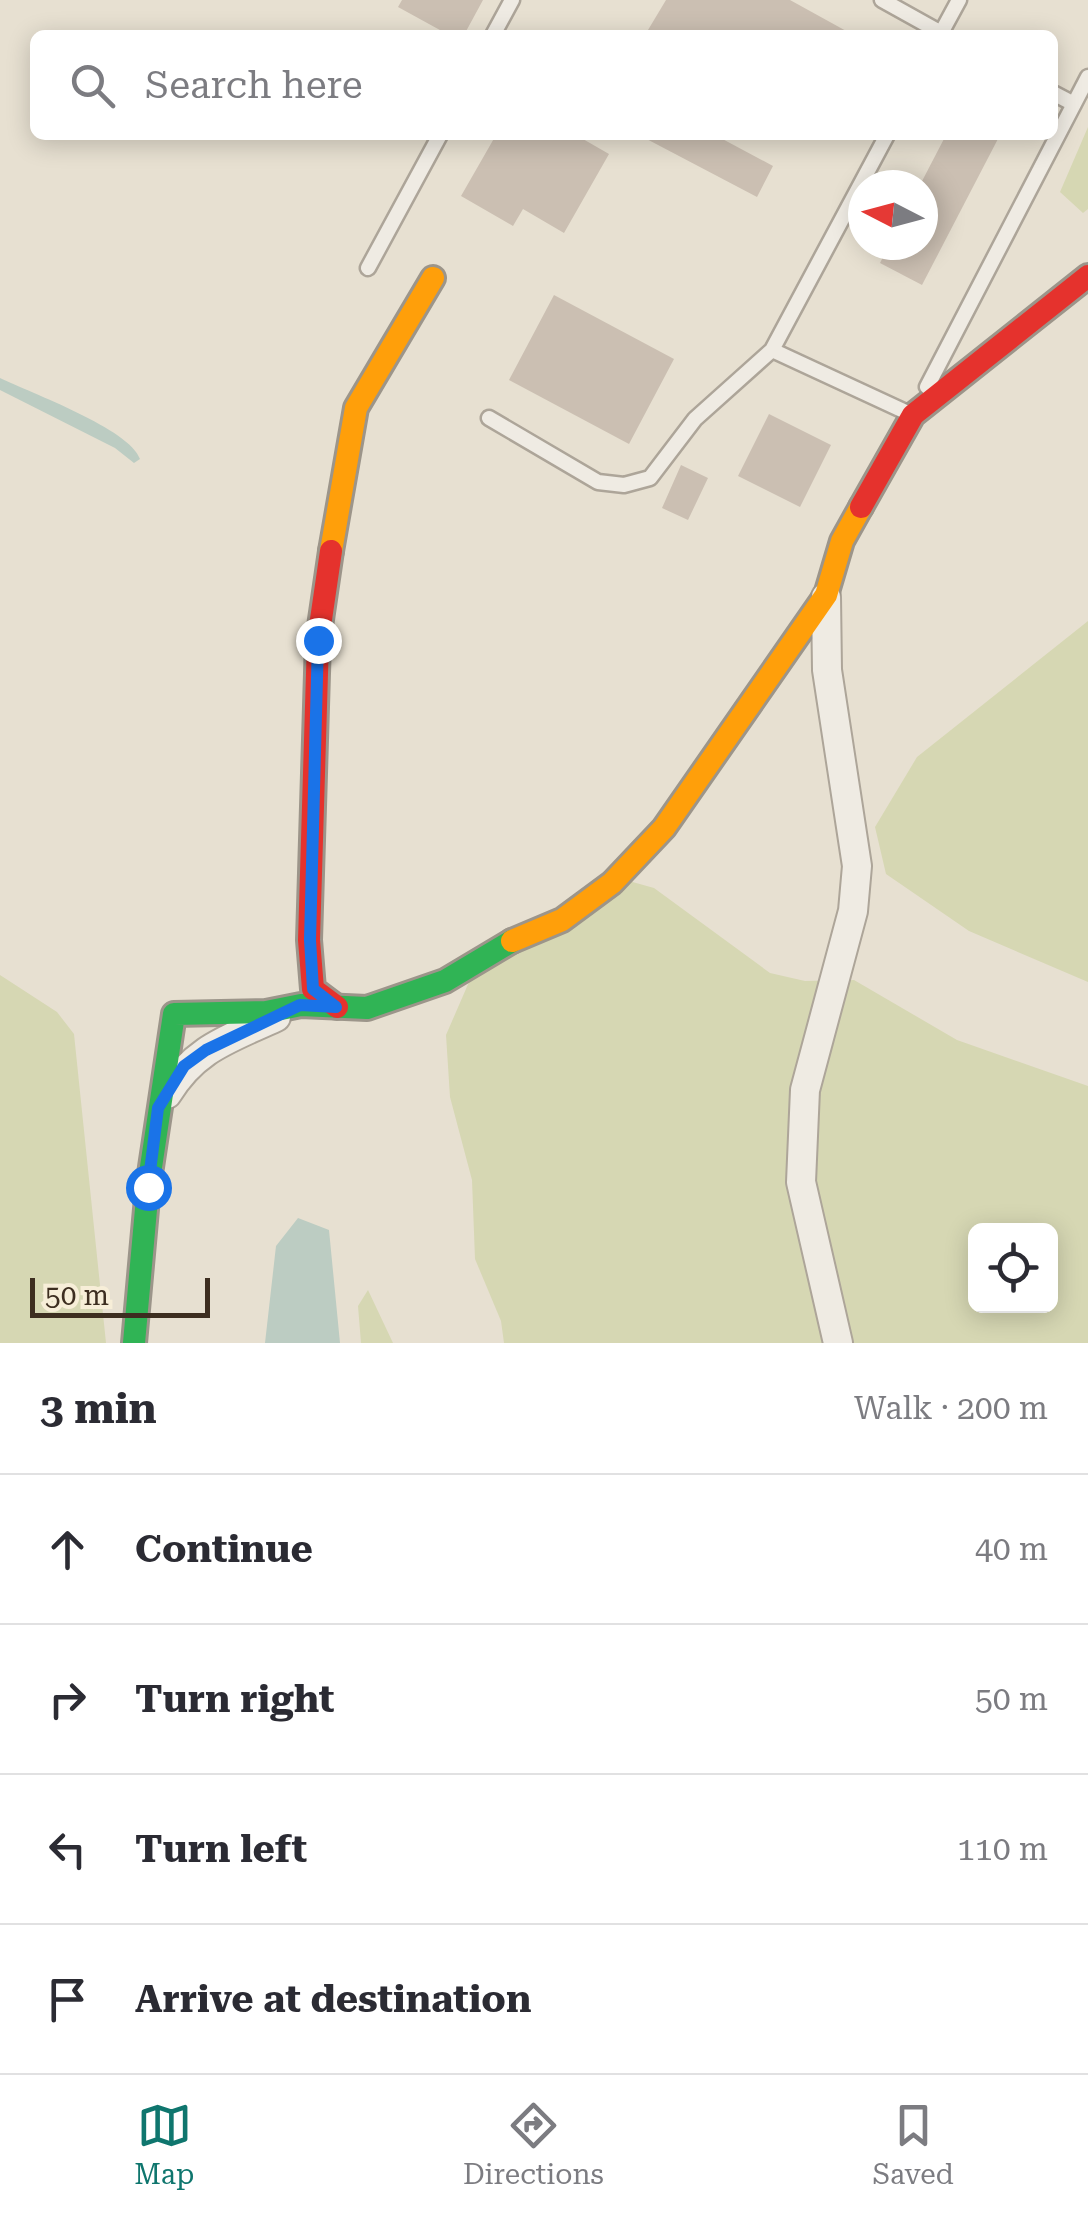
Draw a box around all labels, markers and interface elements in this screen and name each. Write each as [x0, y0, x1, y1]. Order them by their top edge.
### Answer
search box [30, 30, 1058, 140]
icon: search [65, 58, 120, 113]
text: Search here [145, 63, 363, 107]
north arrow [848, 170, 938, 260]
route end [296, 618, 342, 664]
route start [126, 1165, 172, 1211]
map controls [968, 1223, 1058, 1313]
button: locate [968, 1223, 1058, 1313]
scale bar [30, 1273, 210, 1318]
text: 50 m [45, 1279, 109, 1312]
text: 3 min [40, 1384, 157, 1433]
text: Walk · 200 m [854, 1389, 1048, 1427]
icon: ahead [40, 1522, 95, 1577]
text: Continue [135, 1527, 313, 1571]
text: 40 m [975, 1530, 1048, 1568]
icon: right [40, 1672, 95, 1727]
text: Turn right [135, 1677, 334, 1721]
text: 50 m [975, 1680, 1048, 1718]
icon: left [40, 1822, 95, 1877]
text: Turn left [135, 1827, 307, 1871]
text: 110 m [957, 1830, 1048, 1868]
icon: arrive [40, 1972, 95, 2027]
text: Arrive at destination [135, 1977, 531, 2021]
tab: Map [134, 2098, 194, 2191]
tab: Directions [463, 2098, 604, 2191]
tab: Saved [872, 2098, 954, 2191]

